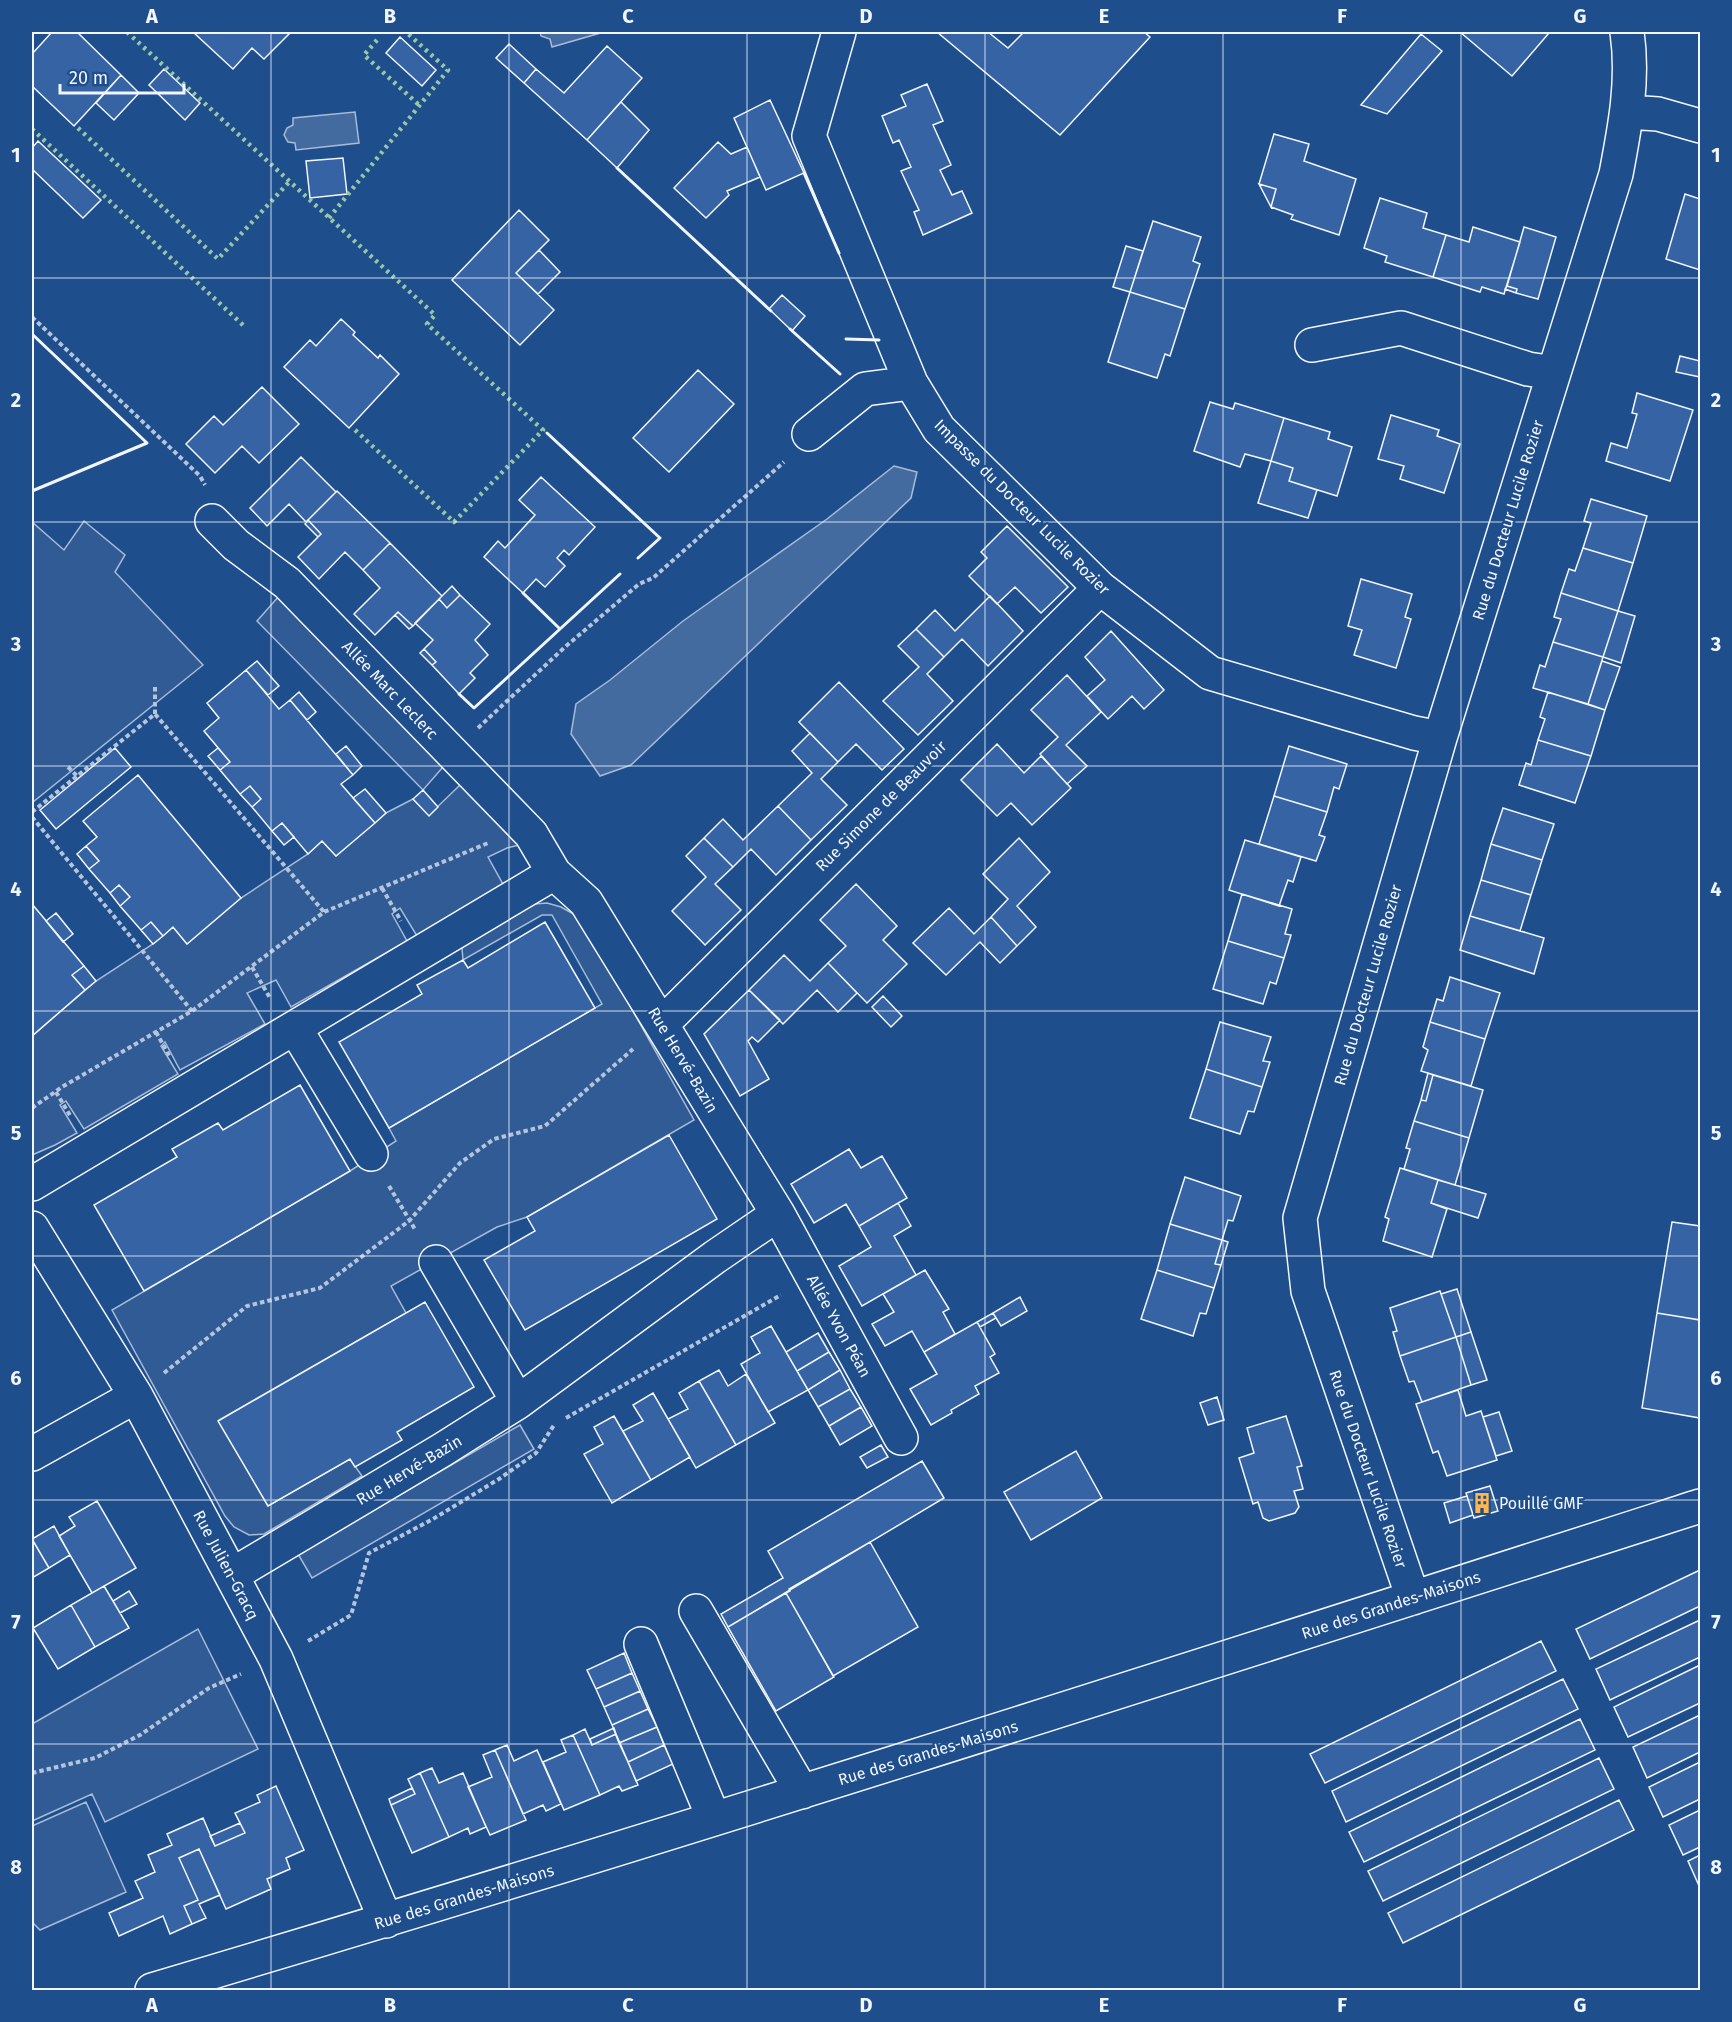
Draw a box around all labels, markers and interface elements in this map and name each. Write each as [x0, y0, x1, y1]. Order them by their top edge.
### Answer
text: A [145, 4, 159, 28]
text: B [384, 4, 396, 28]
text: C [622, 4, 634, 28]
text: D [859, 4, 873, 28]
text: E [1099, 4, 1109, 28]
text: F [1337, 4, 1347, 28]
text: G [1574, 4, 1586, 28]
scale bar [60, 57, 184, 95]
text: 20 m [69, 67, 108, 89]
text: 1 [11, 143, 21, 167]
text: 1 [1711, 143, 1721, 167]
text: 2 [11, 388, 21, 412]
text: 2 [1711, 388, 1721, 412]
street label: Impasse du Docteur Lucile Rozier [930, 415, 1114, 599]
street label: Rue du Docteur Lucile Rozier [1468, 417, 1548, 622]
text: 3 [10, 632, 21, 656]
text: 3 [1710, 632, 1721, 656]
street label: Allée Marc Leclerc [338, 637, 442, 743]
street label: Rue Simone de Beauvoir [812, 736, 951, 875]
text: 4 [10, 877, 22, 901]
text: 4 [1710, 877, 1722, 901]
street label: Rue du Docteur Lucile Rozier [1330, 882, 1406, 1088]
street label: Rue Hervé-Bazin [644, 1004, 722, 1116]
text: 5 [11, 1121, 22, 1145]
text: 5 [1711, 1121, 1722, 1145]
street label: Allée Yvon Péan [803, 1271, 875, 1381]
text: 6 [10, 1366, 22, 1390]
text: 6 [1710, 1366, 1722, 1390]
street label: Rue du Docteur Lucile Rozier [1325, 1367, 1411, 1571]
street label: Rue Hervé-Bazin [353, 1431, 465, 1509]
building icon: Pouillé GMF [1470, 1491, 1494, 1515]
place label: Pouillé GMF [1499, 1494, 1584, 1513]
street label: Rue Julien-Gracq [189, 1507, 263, 1623]
street label: Rue des Grandes-Maisons [1299, 1567, 1483, 1643]
text: 7 [11, 1610, 21, 1634]
text: 7 [1711, 1610, 1721, 1634]
street label: Rue des Grandes-Maisons [836, 1717, 1020, 1789]
text: 8 [10, 1855, 22, 1879]
text: 8 [1710, 1855, 1722, 1879]
street label: Rue des Grandes-Maisons [372, 1861, 556, 1933]
text: A [145, 1993, 159, 2017]
text: B [384, 1993, 396, 2017]
text: C [622, 1993, 634, 2017]
text: D [859, 1993, 873, 2017]
text: E [1099, 1993, 1109, 2017]
text: F [1337, 1993, 1347, 2017]
text: G [1574, 1993, 1586, 2017]

